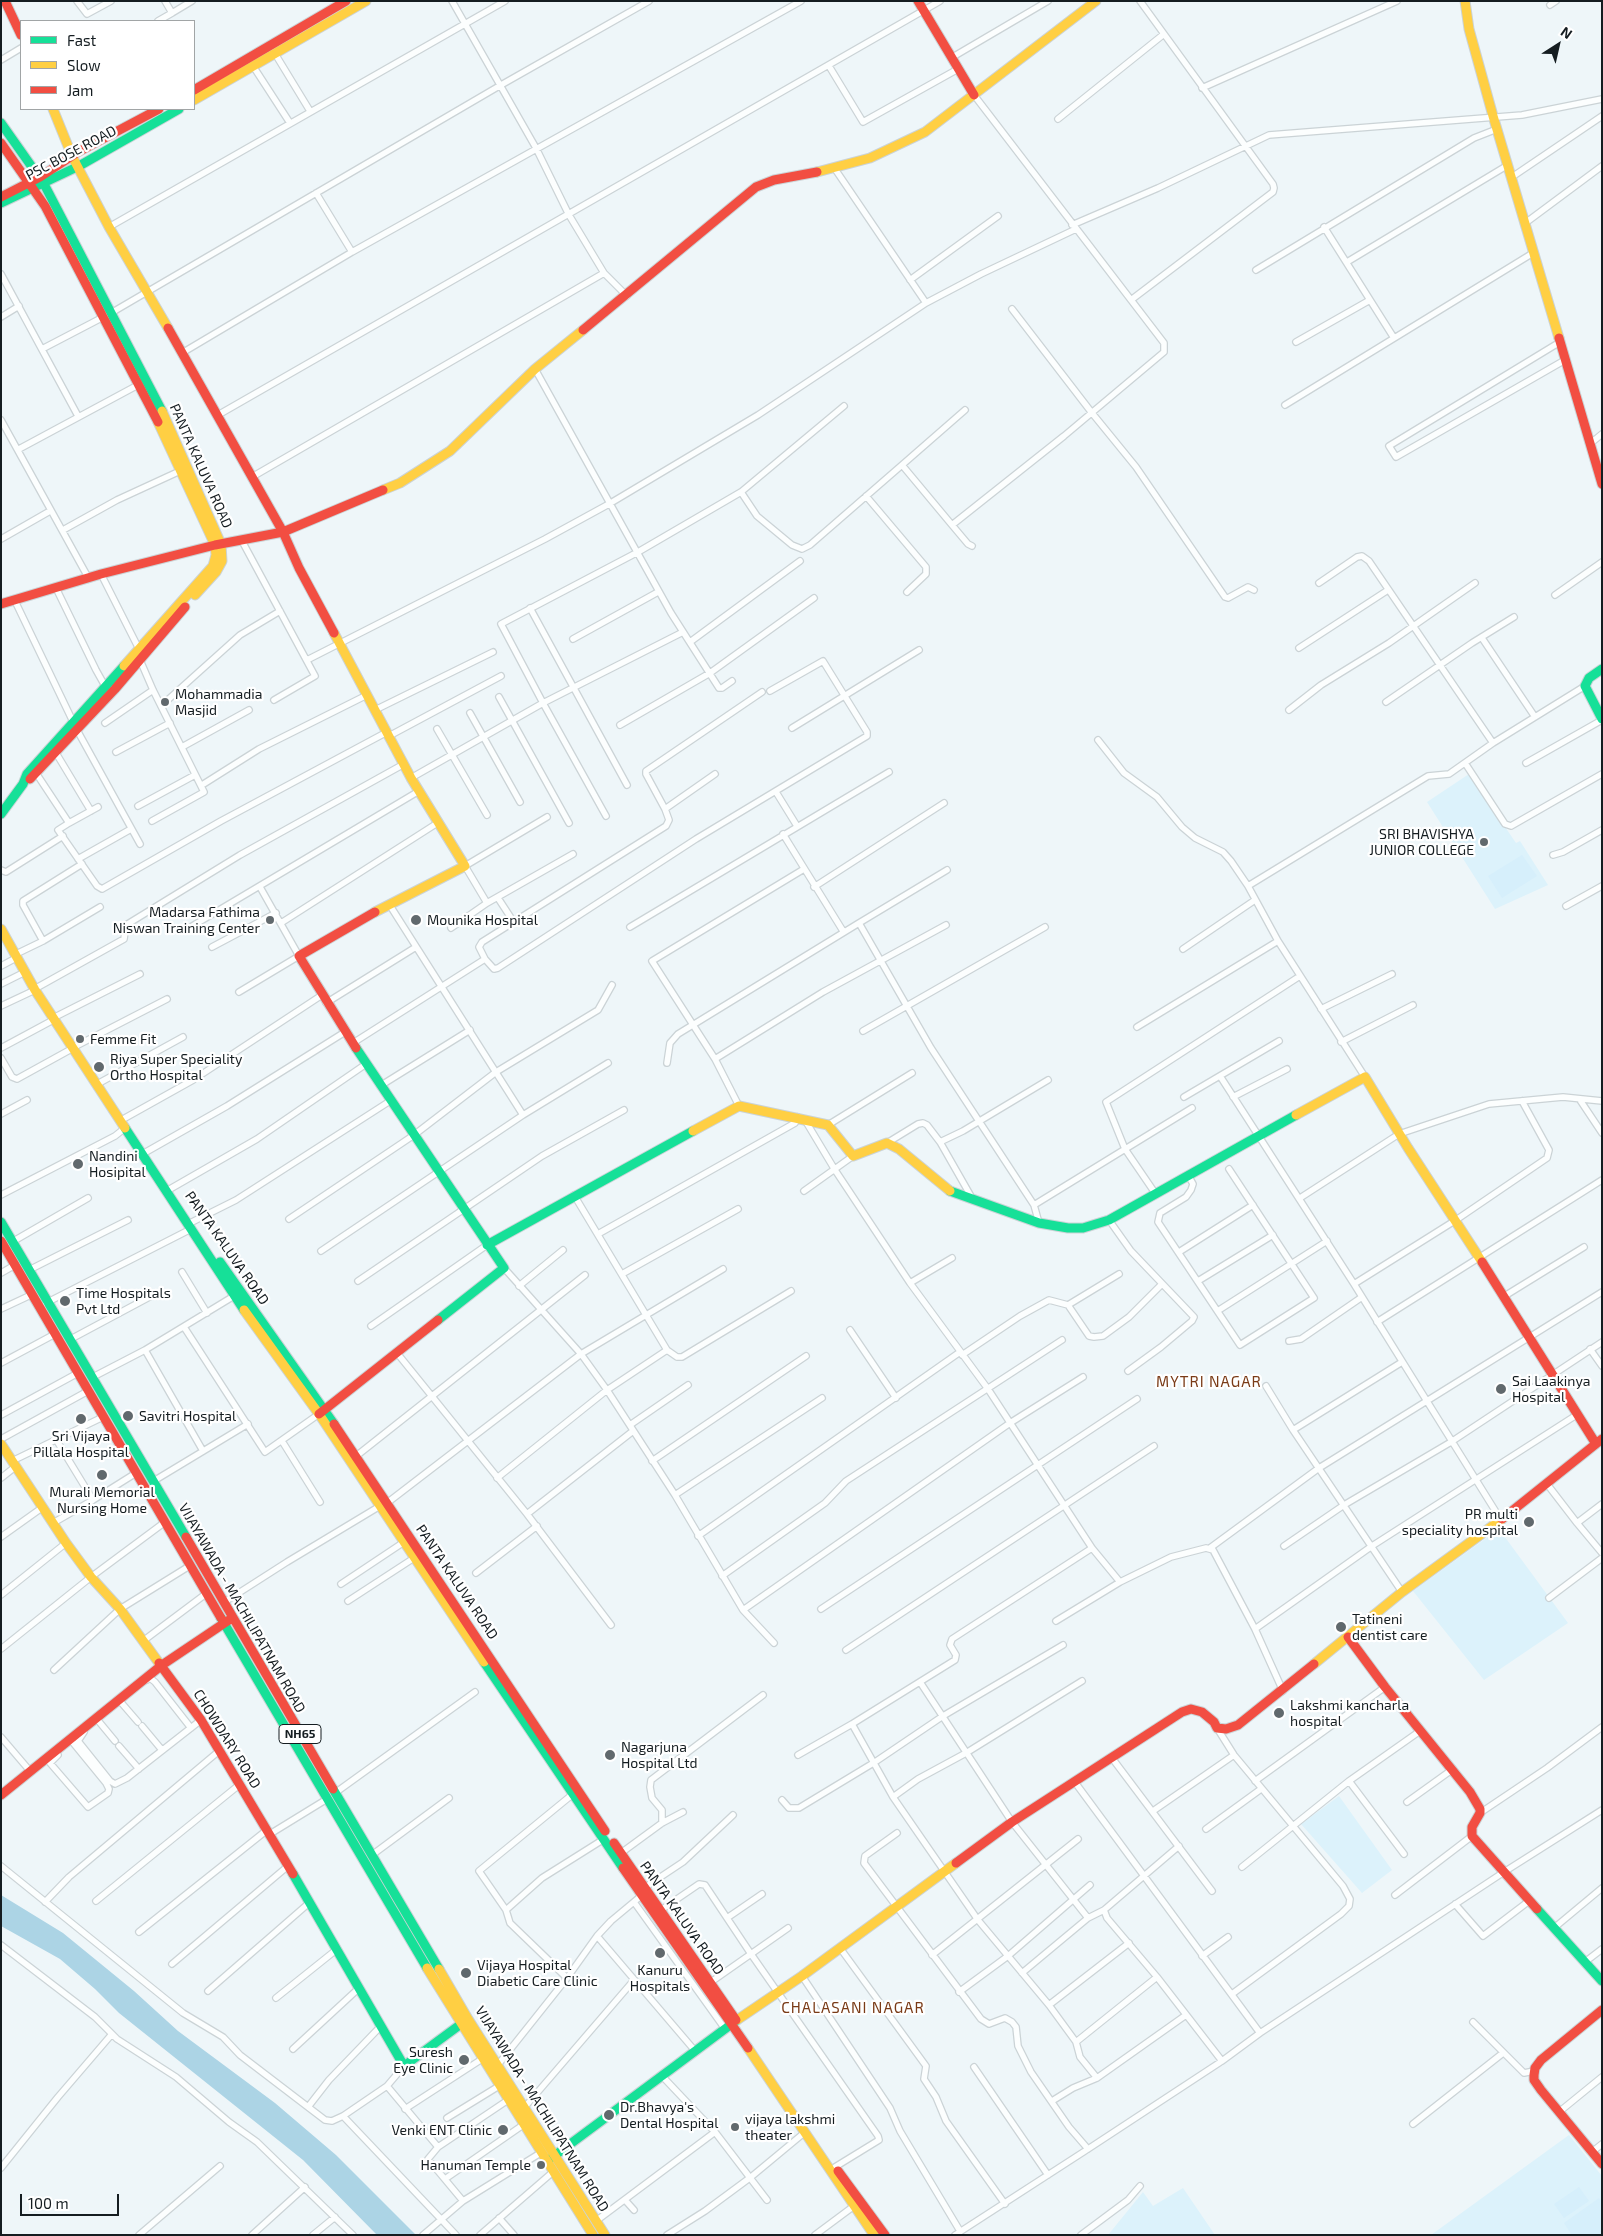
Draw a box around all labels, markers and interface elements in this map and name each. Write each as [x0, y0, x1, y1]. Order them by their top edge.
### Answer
legend [20, 20, 195, 110]
north arrow [1533, 20, 1583, 70]
text: N [1558, 22, 1576, 42]
text: Fast [67, 31, 96, 49]
text: Slow [67, 56, 101, 74]
text: Jam [67, 81, 93, 99]
street label: PSC BOSE ROAD [23, 122, 119, 184]
street label: PANTA KALUVA ROAD [166, 401, 236, 531]
place label: Mohammadia Masjid [175, 686, 262, 719]
marker: Mohammadia Masjid [159, 696, 171, 708]
place label: SRI BHAVISHYA JUNIOR COLLEGE [1369, 826, 1474, 859]
marker: SRI BHAVISHYA JUNIOR COLLEGE [1478, 836, 1490, 848]
place label: Madarsa Fathima Niswan Training Center [113, 904, 260, 936]
place label: Mounika Hospital [427, 912, 538, 928]
marker: Mounika Hospital [409, 913, 423, 927]
marker: Madarsa Fathima Niswan Training Center [264, 914, 276, 926]
place label: Femme Fit [90, 1031, 156, 1047]
marker: Femme Fit [74, 1033, 86, 1045]
place label: Riya Super Speciality Ortho Hospital [110, 1051, 242, 1084]
marker: Riya Super Speciality Ortho Hospital [92, 1060, 106, 1074]
place label: Nandini Hosipital [89, 1148, 146, 1180]
marker: Nandini Hosipital [71, 1157, 85, 1171]
street label: PANTA KALUVA ROAD [182, 1188, 272, 1308]
place label: Time Hospitals Pvt Ltd [76, 1285, 171, 1318]
marker: Time Hospitals Pvt Ltd [58, 1294, 72, 1308]
district label: MYTRI NAGAR [1155, 1373, 1263, 1391]
place label: Sai Laakinya Hospital [1512, 1373, 1590, 1405]
marker: Sai Laakinya Hospital [1494, 1382, 1508, 1396]
place label: Savitri Hospital [139, 1408, 236, 1424]
marker: Savitri Hospital [121, 1409, 135, 1423]
marker: Sri Vijaya Pillala Hospital [74, 1412, 88, 1426]
place label: Sri Vijaya Pillala Hospital [33, 1428, 129, 1460]
marker: Murali Memorial Nursing Home [95, 1468, 109, 1482]
place label: Murali Memorial Nursing Home [49, 1484, 155, 1516]
street label: VIJAYAWADA - MACHILIPATNAM ROAD [175, 1500, 309, 1716]
place label: PR multi speciality hospital [1402, 1506, 1518, 1538]
marker: PR multi speciality hospital [1522, 1515, 1536, 1529]
street label: PANTA KALUVA ROAD [412, 1522, 502, 1642]
place label: Tatineni dentist care [1352, 1611, 1428, 1644]
marker: Tatineni dentist care [1334, 1620, 1348, 1634]
street label: CHOWDARY ROAD [190, 1686, 264, 1792]
place label: Lakshmi kancharla hospital [1290, 1697, 1409, 1730]
marker: Lakshmi kancharla hospital [1272, 1706, 1286, 1720]
road number: NH65 [279, 1725, 321, 1744]
place label: Nagarjuna Hospital Ltd [621, 1739, 697, 1771]
marker: Nagarjuna Hospital Ltd [603, 1748, 617, 1762]
street label: PANTA KALUVA ROAD [637, 1858, 727, 1978]
marker: Kanuru Hospitals [653, 1946, 667, 1960]
place label: Vijaya Hospital Diabetic Care Clinic [477, 1957, 598, 1990]
place label: Kanuru Hospitals [630, 1962, 690, 1994]
marker: Vijaya Hospital Diabetic Care Clinic [459, 1966, 473, 1980]
district label: CHALASANI NAGAR [779, 1999, 927, 2017]
street label: VIJAYAWADA - MACHILIPATNAM ROAD [472, 2003, 612, 2215]
place label: Suresh Eye Clinic [393, 2044, 453, 2076]
marker: Suresh Eye Clinic [457, 2053, 471, 2067]
place label: Dr.Bhavya's Dental Hospital [620, 2099, 718, 2132]
marker: Dr.Bhavya's Dental Hospital [602, 2108, 616, 2122]
place label: vijaya lakshmi theater [745, 2111, 835, 2144]
marker: vijaya lakshmi theater [729, 2121, 741, 2133]
place label: Venki ENT Clinic [392, 2122, 492, 2138]
marker: Venki ENT Clinic [496, 2123, 510, 2137]
place label: Hanuman Temple [420, 2157, 531, 2173]
marker: Hanuman Temple [535, 2159, 547, 2171]
scale bar [22, 2184, 121, 2216]
text: 100 m [28, 2194, 69, 2212]

